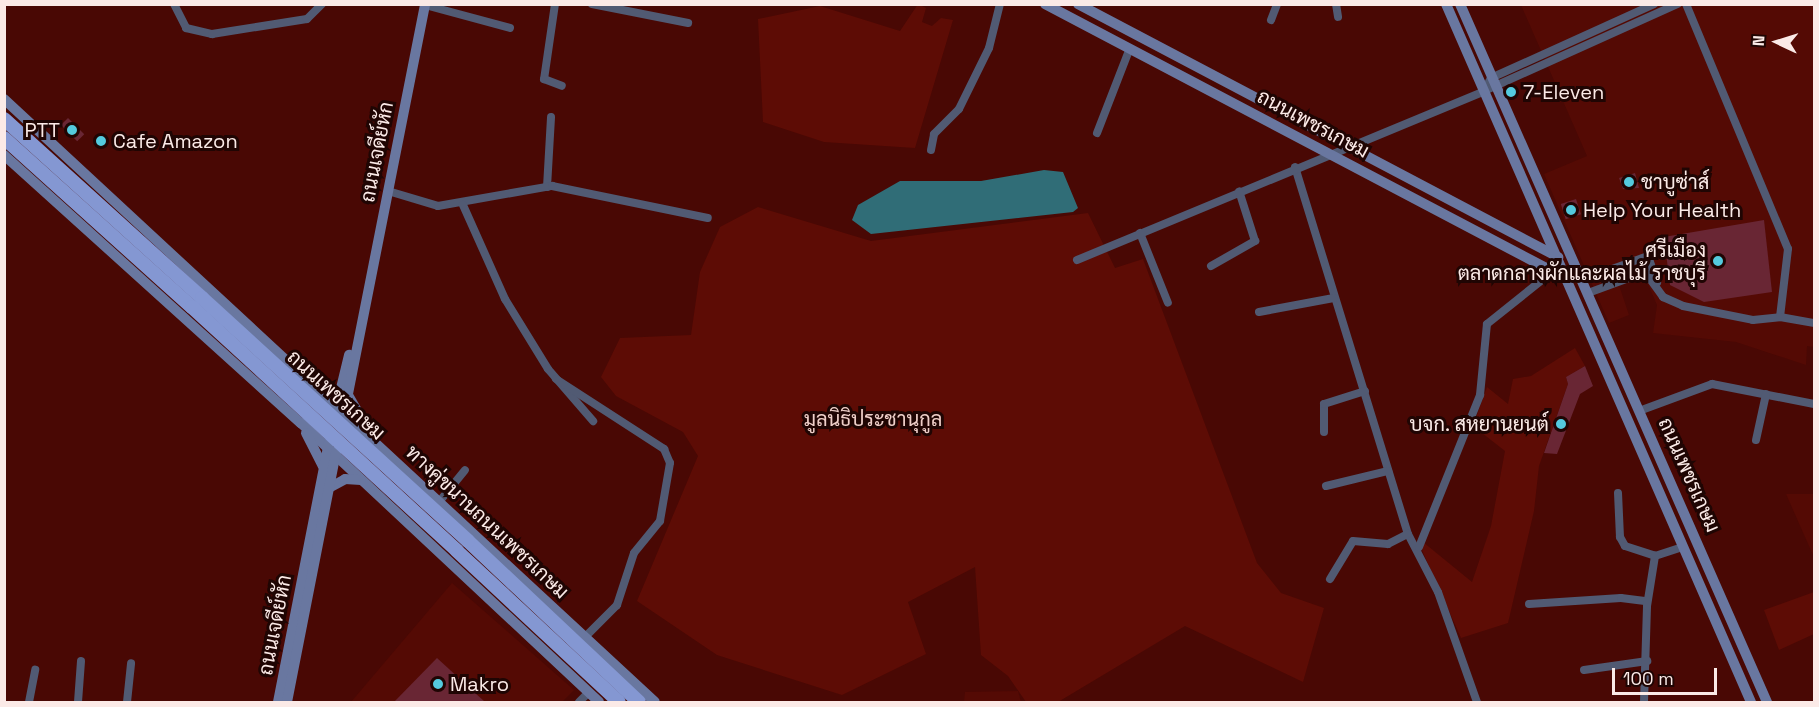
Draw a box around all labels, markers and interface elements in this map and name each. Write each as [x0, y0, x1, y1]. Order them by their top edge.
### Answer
north arrow [1747, 12, 1807, 72]
text: N [1748, 35, 1769, 47]
place label: 7-Eleven [1523, 80, 1604, 104]
street label: ถนนเพชรเกษม [1253, 85, 1373, 163]
marker: 7-Eleven [1504, 85, 1518, 99]
street label: ถนนเจดีย์หัก [355, 100, 399, 204]
place label: PTT [25, 118, 60, 142]
marker: PTT [65, 123, 79, 137]
place label: Cafe Amazon [113, 129, 238, 153]
marker: Cafe Amazon [94, 134, 108, 148]
place label: ชาบูซ่าส์ [1641, 170, 1709, 194]
marker: ชาบูซ่าส์ [1622, 175, 1636, 189]
place label: Help Your Health [1583, 198, 1741, 222]
marker: Help Your Health [1564, 203, 1578, 217]
place label: ศรีเมือง ตลาดกลางผักและผลไม้ ราชบุรี [1458, 238, 1706, 285]
marker: ศรีเมือง ตลาดกลางผักและผลไม้ ราชบุรี [1711, 254, 1725, 268]
street label: ถนนเพชรเกษม [282, 345, 390, 445]
park label: มูลนิธิประชานุกูล [804, 407, 942, 431]
place label: บจก. สหยานยนต์ [1409, 412, 1549, 436]
street label: ถนนเพชรเกษม [1653, 414, 1725, 536]
marker: บจก. สหยานยนต์ [1554, 417, 1568, 431]
street label: ทางคู่ขนานถนนเพชรเกษม [401, 440, 573, 604]
street label: ถนนเจดีย์หัก [253, 573, 297, 677]
scale bar [1615, 656, 1720, 694]
text: 100 m [1623, 667, 1674, 690]
place label: Makro [450, 672, 509, 696]
marker: Makro [431, 677, 445, 691]

